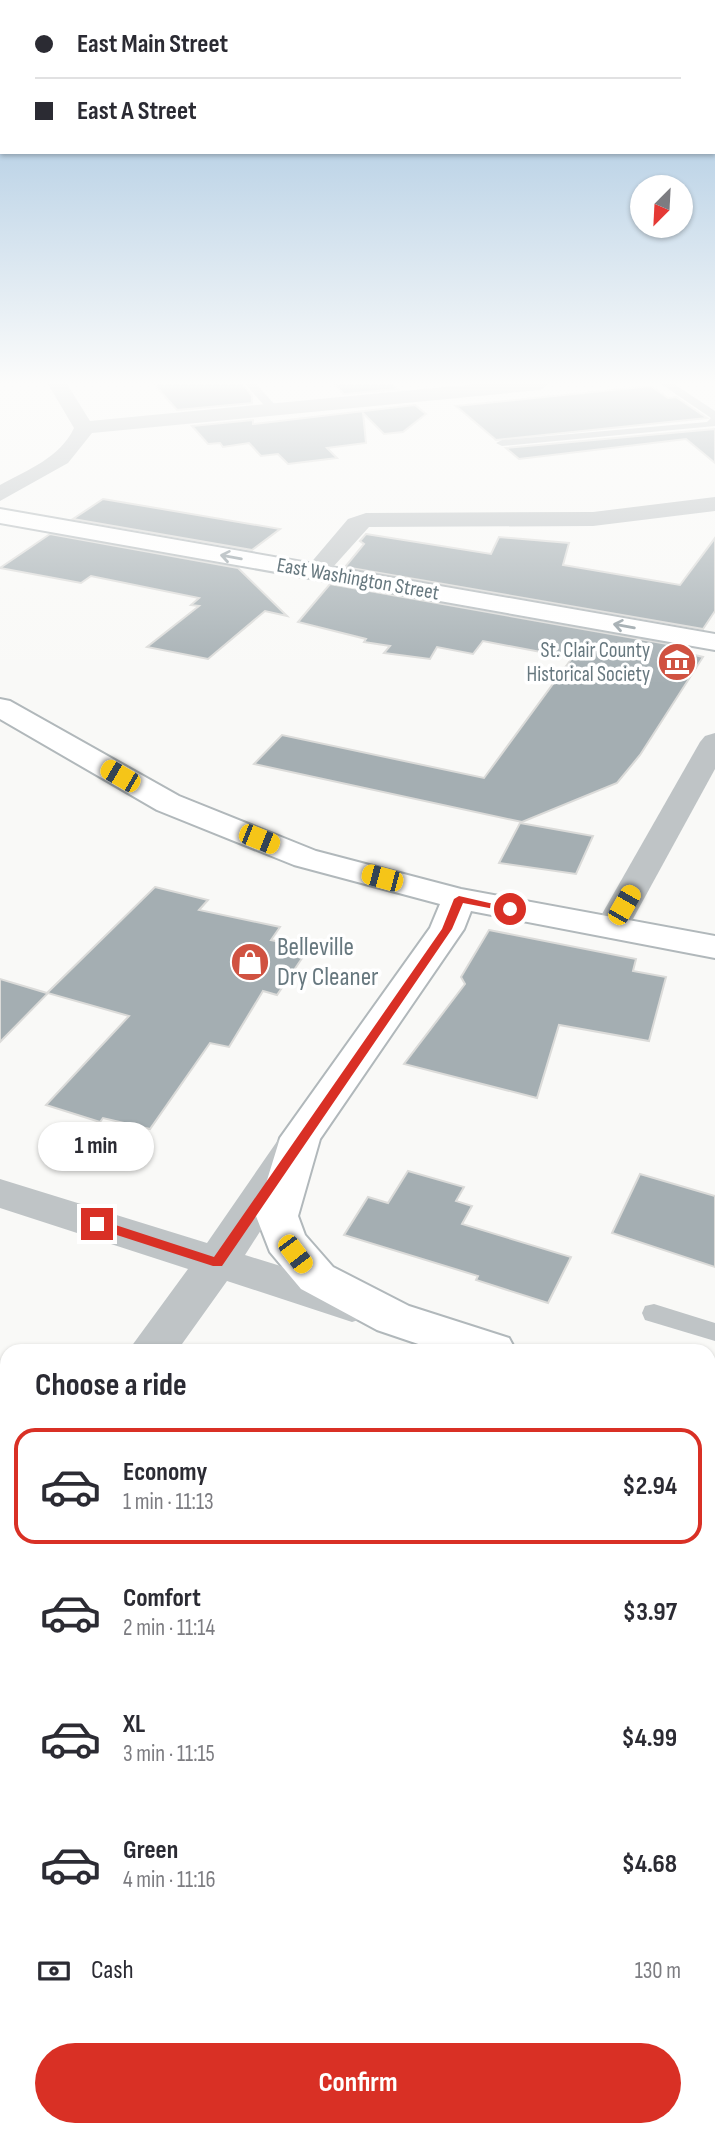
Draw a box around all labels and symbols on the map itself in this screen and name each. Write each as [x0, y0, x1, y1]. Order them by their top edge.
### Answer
north arrow [630, 175, 693, 238]
one-way arrow [220, 550, 243, 563]
street label: East Washington Street [275, 552, 441, 606]
one-way arrow [613, 619, 636, 632]
place label: St. Clair County Historical Society [527, 638, 650, 687]
museum icon: St. Clair County Historical Society [656, 641, 698, 683]
car [97, 756, 144, 796]
car [236, 821, 283, 857]
car [359, 862, 406, 894]
car [605, 882, 644, 928]
route start [494, 893, 526, 925]
place label: Belleville Dry Cleaner [277, 932, 379, 993]
shop icon: Belleville Dry Cleaner [229, 941, 271, 983]
callout: 1 min [39, 1122, 155, 1172]
route end [81, 1208, 113, 1240]
car [274, 1231, 317, 1277]

